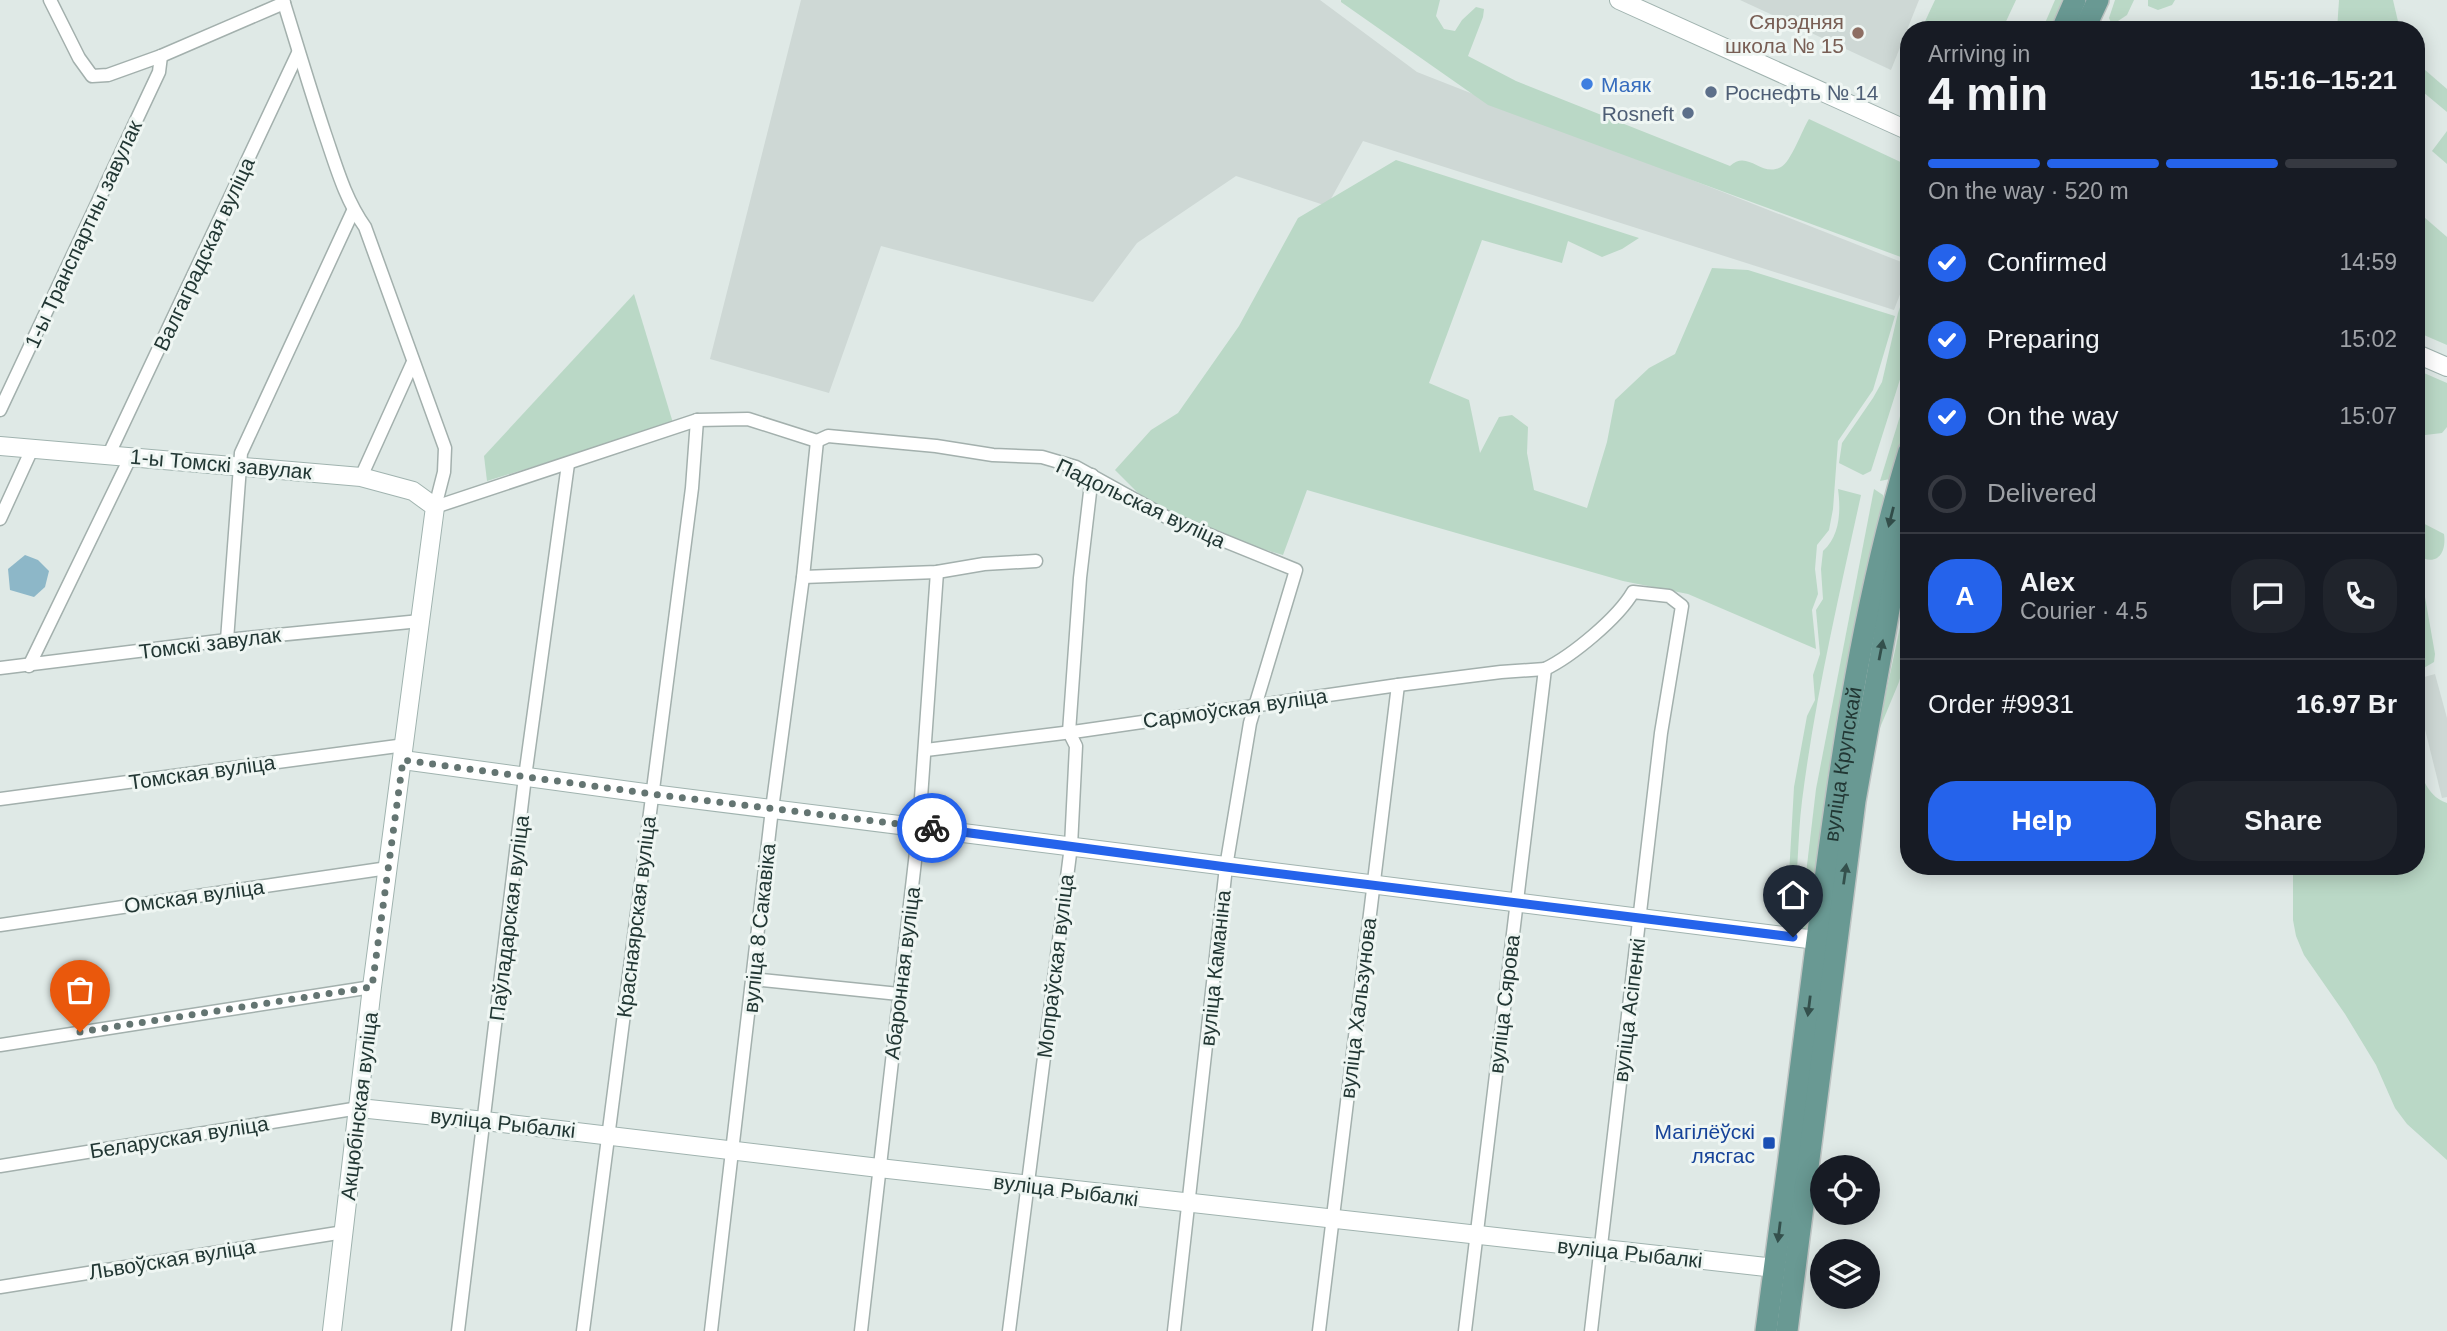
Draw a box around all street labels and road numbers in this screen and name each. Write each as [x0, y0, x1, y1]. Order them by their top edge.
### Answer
street label: 1-ы Транспартны завулак [20, 116, 146, 351]
street label: Валгаградская вуліца [149, 153, 259, 354]
street label: 1-ы Томскі завулак [129, 445, 314, 483]
street label: Падольская вуліца [1053, 454, 1229, 552]
street label: Томскі завулак [138, 623, 283, 663]
street label: Сармоўская вуліца [1141, 684, 1329, 732]
street label: вуліца Крупскай [1819, 685, 1865, 843]
street label: Томская вуліца [127, 750, 277, 794]
street label: Паўладарская вуліца [485, 813, 533, 1022]
street label: Краснаярская вуліца [612, 815, 660, 1019]
street label: вуліца 8 Сакавіка [739, 842, 779, 1014]
street label: Мопраўская вуліца [1032, 872, 1078, 1059]
street label: Омская вуліца [123, 875, 266, 917]
street label: Абаронная вуліца [880, 885, 924, 1061]
street label: вуліца Каманіна [1195, 889, 1235, 1047]
street label: вуліца Хальзунова [1336, 916, 1381, 1100]
street label: вуліца Сярова [1484, 933, 1524, 1075]
street label: вуліца Асіпенкі [1609, 937, 1649, 1083]
street label: Акцюбінская вуліца [336, 1010, 382, 1202]
street label: вуліца Рыбалкі [429, 1104, 577, 1142]
street label: Беларуская вуліца [88, 1111, 270, 1162]
street label: вуліца Рыбалкі [992, 1170, 1140, 1210]
street label: Львоўская вуліца [87, 1234, 257, 1284]
street label: вуліца Рыбалкі [1556, 1234, 1704, 1272]

